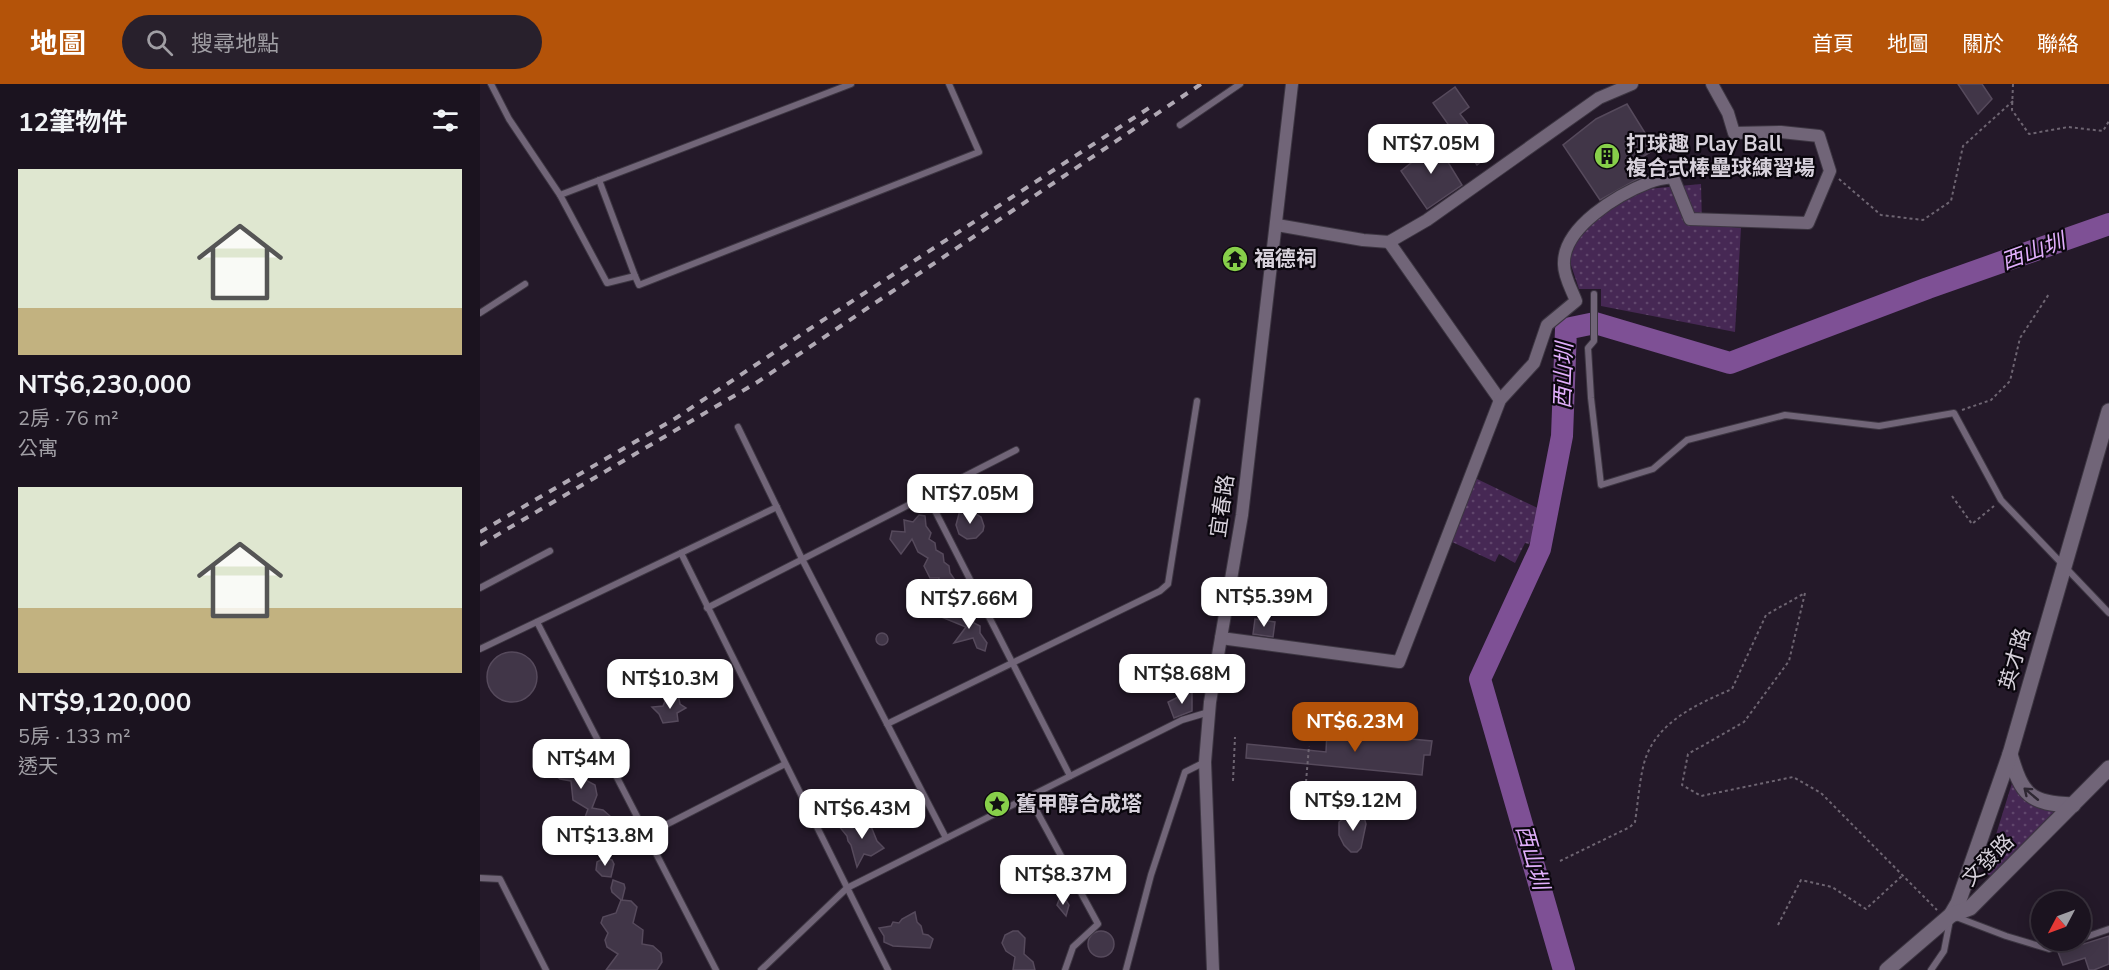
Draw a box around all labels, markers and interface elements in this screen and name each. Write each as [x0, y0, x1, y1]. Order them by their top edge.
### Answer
search box [122, 15, 542, 69]
text: 地圖 [30, 25, 86, 63]
icon: search [143, 26, 176, 59]
text: 搜尋地點 [191, 29, 279, 59]
text: 首頁 [1812, 30, 1854, 58]
text: 地圖 [1887, 30, 1929, 58]
text: 關於 [1962, 30, 2004, 58]
text: 聯絡 [2037, 30, 2079, 58]
icon: filters [429, 104, 462, 137]
text: 12筆物件 [18, 105, 127, 140]
pin: NT$7.05M [1369, 124, 1493, 175]
text: NT$7.05M [1382, 130, 1480, 157]
place label: 打球趣 Play Ball 複合式棒壘球練習場 [1626, 130, 1815, 182]
building icon: 打球趣 Play Ball 複合式棒壘球練習場 [1592, 141, 1622, 171]
icon: home [186, 208, 294, 316]
water label: 西山圳 [1997, 226, 2072, 277]
temple icon: 福德祠 [1220, 244, 1250, 274]
place label: 福德祠 [1254, 245, 1317, 273]
water label: 西山圳 [1548, 340, 1580, 410]
text: NT$6,230,000 [18, 367, 191, 402]
text: 2房 · 76 m² [18, 405, 119, 432]
text: 公寓 [18, 435, 58, 462]
street label: 宜春路 [1204, 473, 1240, 539]
pin: NT$7.05M [908, 474, 1032, 525]
text: NT$7.05M [921, 480, 1019, 507]
icon: home [186, 526, 294, 634]
pin: NT$5.39M [1202, 577, 1326, 628]
pin: NT$7.66M [907, 579, 1031, 630]
text: NT$5.39M [1215, 583, 1313, 610]
text: NT$7.66M [920, 585, 1018, 612]
street label: 英才路 [1993, 625, 2037, 693]
pin: NT$8.68M [1120, 654, 1244, 705]
pin: NT$10.3M [608, 659, 732, 710]
text: NT$8.68M [1133, 660, 1231, 687]
text: NT$10.3M [621, 665, 719, 692]
text: NT$9,120,000 [18, 685, 191, 720]
pin: NT$6.23M [1293, 702, 1417, 753]
text: NT$6.23M [1306, 708, 1404, 735]
text: 5房 · 133 m² [18, 723, 131, 750]
pin: NT$4M [539, 739, 623, 790]
text: NT$4M [547, 745, 615, 772]
text: 透天 [18, 753, 58, 780]
pin: NT$9.12M [1291, 781, 1415, 832]
text: NT$9.12M [1304, 787, 1402, 814]
one-way arrow [2023, 787, 2039, 801]
pin: NT$6.43M [800, 789, 924, 840]
place icon: 舊甲醇合成塔 [982, 789, 1012, 819]
place label: 舊甲醇合成塔 [1016, 790, 1142, 818]
text: NT$6.43M [813, 795, 911, 822]
pin: NT$13.8M [543, 816, 667, 867]
water label: 西山圳 [1508, 821, 1556, 896]
text: NT$13.8M [556, 822, 654, 849]
street label: 文發路 [1956, 828, 2020, 892]
pin: NT$8.37M [1001, 855, 1125, 906]
text: NT$8.37M [1014, 861, 1112, 888]
north arrow [2031, 891, 2091, 951]
map controls [2031, 891, 2091, 951]

